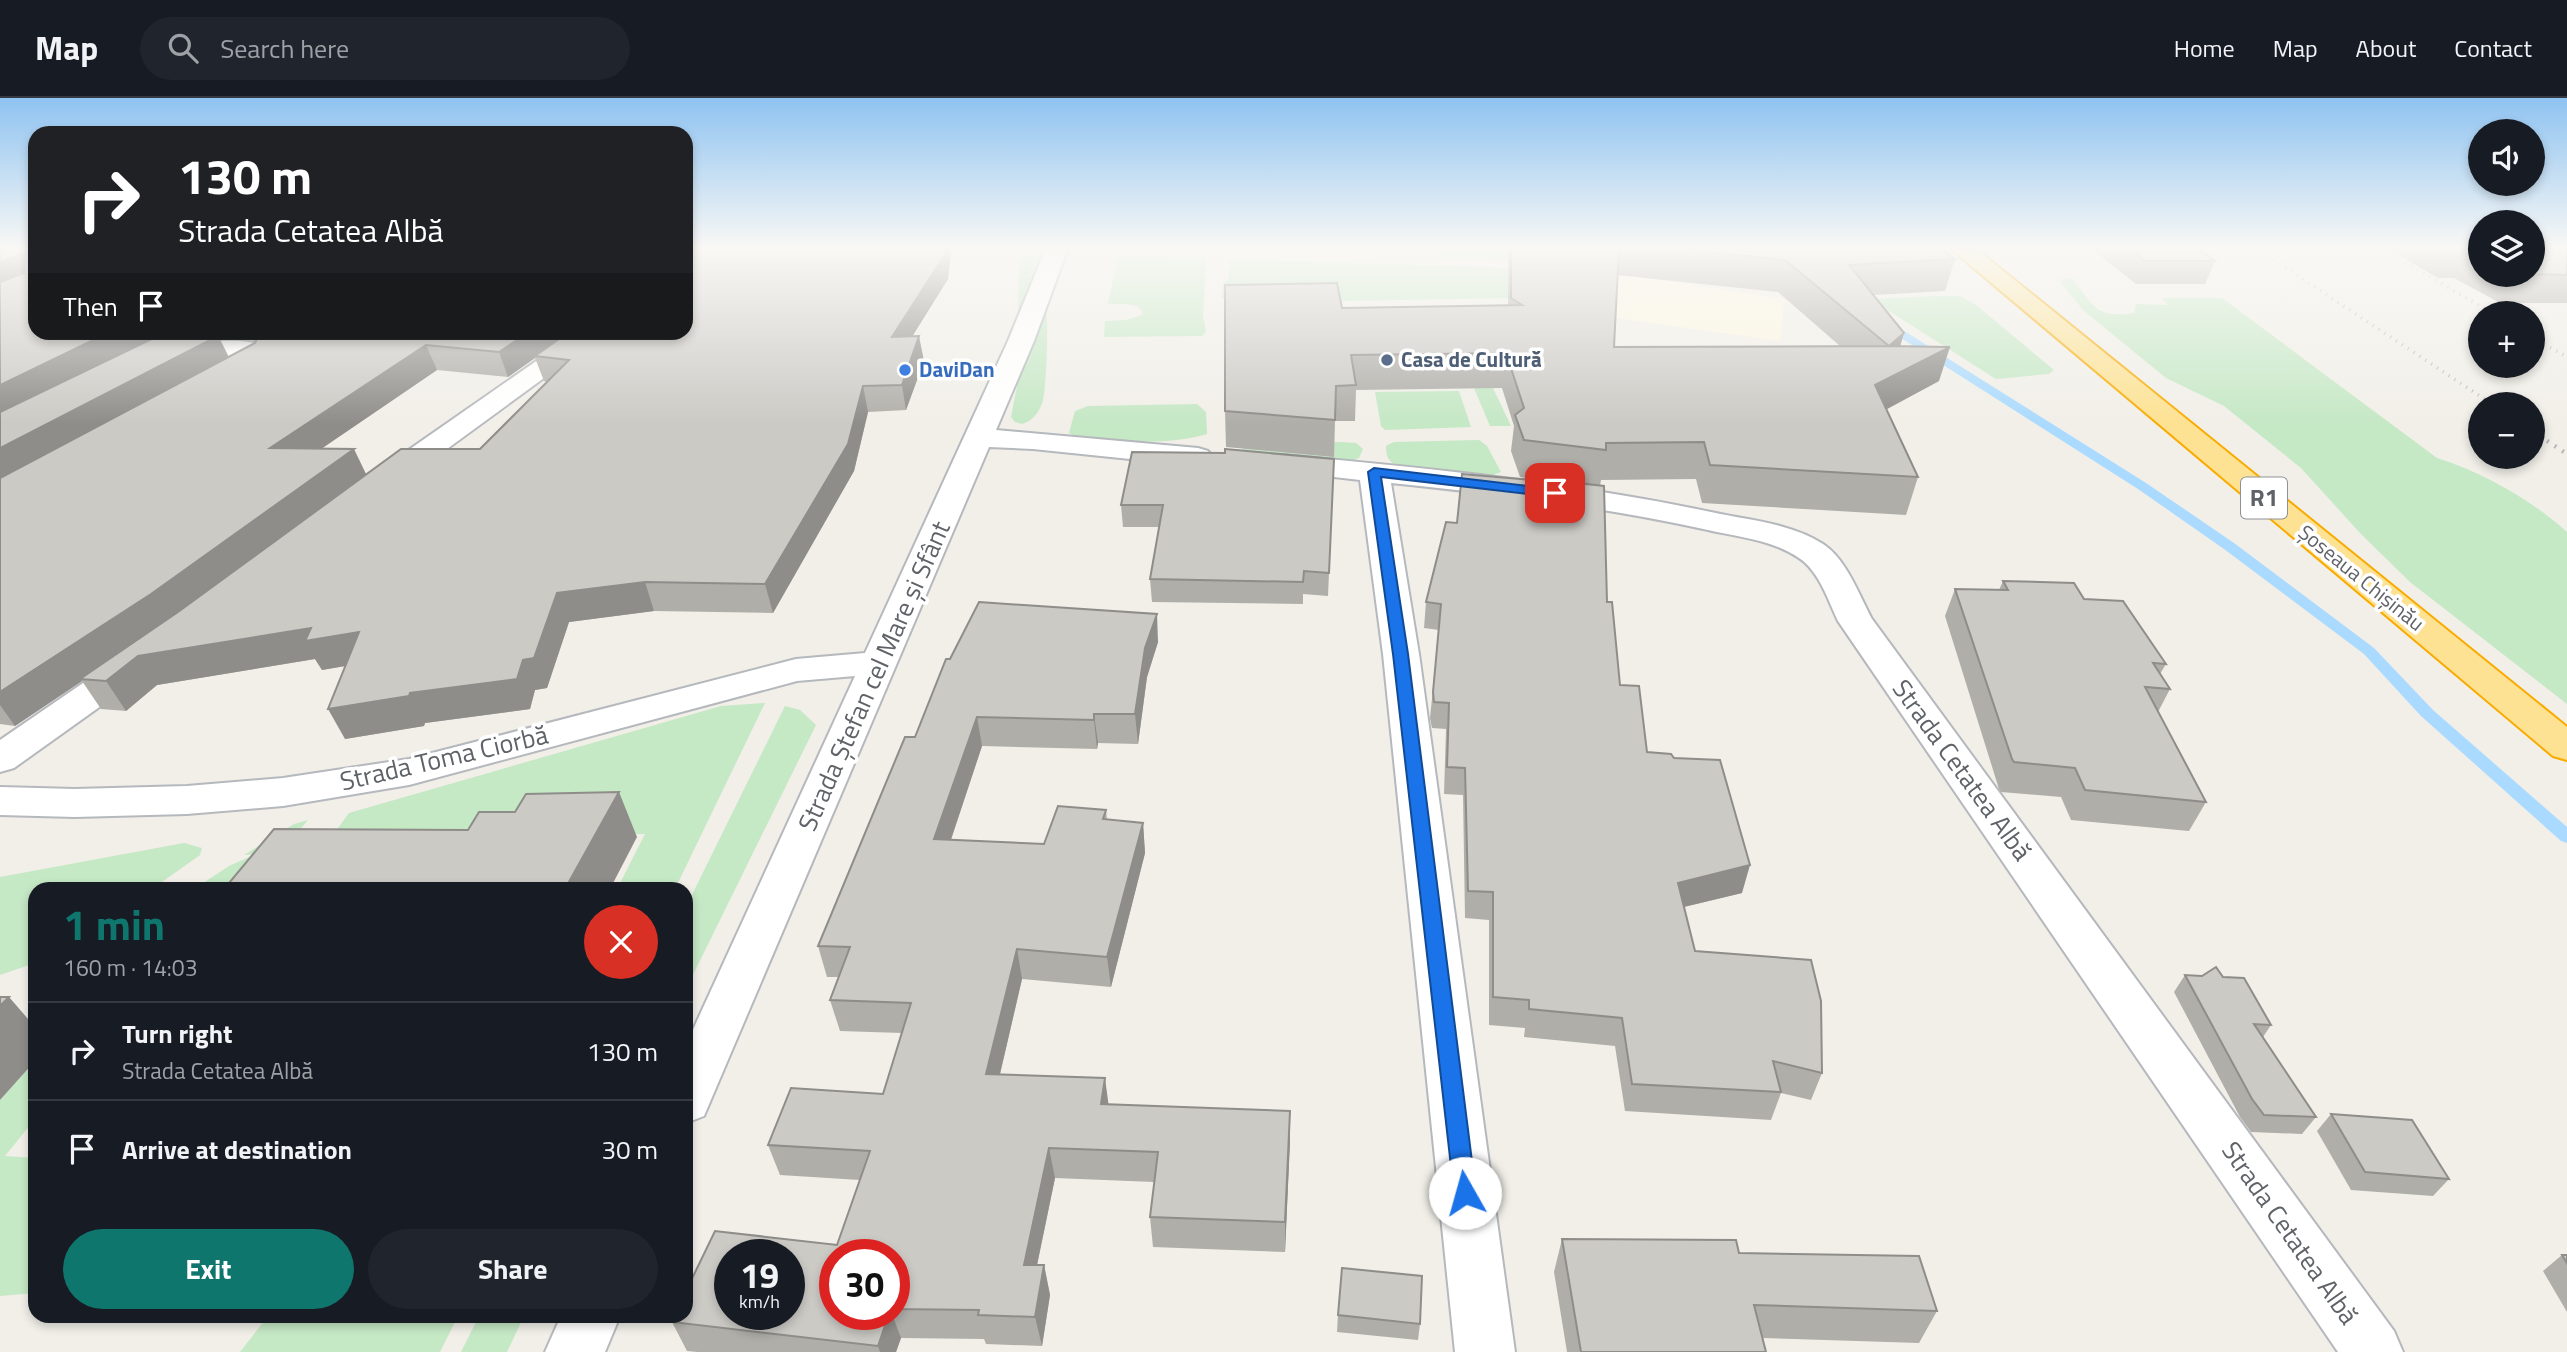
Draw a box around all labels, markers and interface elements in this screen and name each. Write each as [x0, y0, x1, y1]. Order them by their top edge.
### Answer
search box [140, 17, 630, 80]
text: Map [35, 23, 98, 73]
icon: search [164, 29, 202, 67]
text: Search here [220, 29, 349, 68]
text: Home [2174, 30, 2235, 66]
text: Map [2273, 30, 2318, 66]
text: About [2356, 30, 2416, 66]
text: Contact [2454, 30, 2532, 66]
map controls [2468, 119, 2545, 469]
button: sound [2468, 119, 2545, 196]
text: 130 m [178, 138, 312, 213]
icon: right [63, 154, 154, 245]
text: Strada Cetatea Albă [178, 206, 444, 254]
button: layers [2468, 210, 2545, 287]
text: Then [63, 287, 118, 326]
icon: arrive [132, 287, 170, 325]
button: + [2468, 301, 2545, 378]
place label: Casa de Cultură [1401, 343, 1542, 375]
marker: Casa de Cultură [1379, 352, 1395, 368]
place label: DaviDan [919, 353, 995, 385]
marker: DaviDan [897, 362, 913, 378]
button: − [2468, 392, 2545, 469]
pin [1525, 463, 1585, 523]
icon: arrive [1536, 474, 1574, 512]
road number: R1 [2241, 478, 2287, 519]
street label: Strada Ștefan cel Mare și Sfânt [788, 515, 960, 837]
street label: Șoseaua Chișinău [2292, 516, 2432, 638]
street label: Strada Cetatea Albă [1883, 671, 2042, 868]
street label: Strada Toma Ciorbă [336, 715, 552, 800]
text: 1 min [63, 892, 165, 956]
button: close [584, 905, 658, 979]
text: 160 m · 14:03 [63, 950, 198, 985]
text: Turn right [122, 1014, 233, 1053]
icon: right [63, 1032, 101, 1070]
text: 130 m [587, 1032, 658, 1071]
text: Strada Cetatea Albă [122, 1053, 313, 1088]
icon: arrive [63, 1130, 101, 1168]
text: Arrive at destination [122, 1130, 352, 1169]
text: 30 m [601, 1130, 658, 1169]
street label: Strada Cetatea Albă [2213, 1133, 2368, 1332]
position arrow [1428, 1156, 1502, 1230]
button: Exit [63, 1229, 354, 1309]
button: Share [368, 1229, 658, 1309]
speed limit sign: 30 [819, 1239, 910, 1330]
text: 19 [740, 1248, 779, 1302]
text: km/h [739, 1288, 780, 1315]

